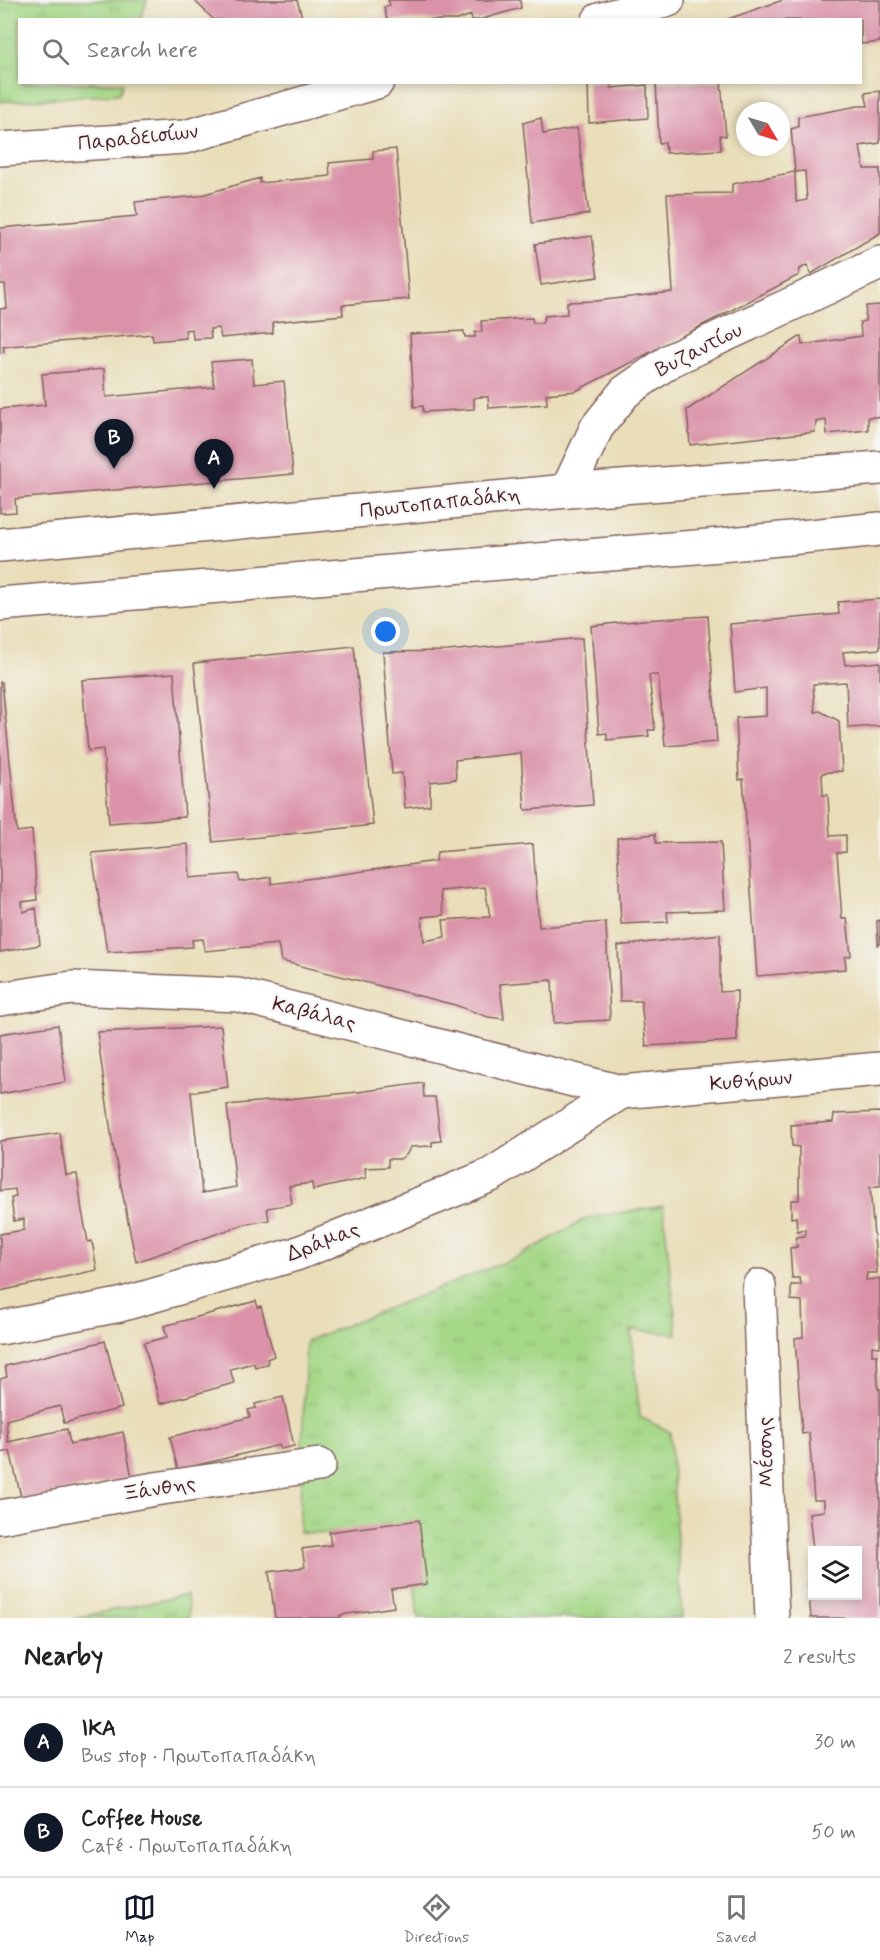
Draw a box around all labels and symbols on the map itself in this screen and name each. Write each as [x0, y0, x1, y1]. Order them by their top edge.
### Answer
north arrow [736, 102, 790, 156]
street label: Παραδεισίων [76, 118, 200, 158]
street label: Βυζαντίου [651, 316, 747, 384]
pin: B [94, 420, 134, 469]
pin: A [194, 440, 234, 489]
street label: Πρωτοπαπαδάκη [358, 481, 522, 525]
your location [371, 617, 400, 646]
street label: Καβάλας [269, 990, 359, 1038]
street label: Κυθήρων [709, 1063, 793, 1099]
street label: Δράμας [283, 1215, 363, 1269]
street label: Μέσσης [750, 1416, 781, 1488]
street label: Ξάνθης [120, 1469, 198, 1509]

